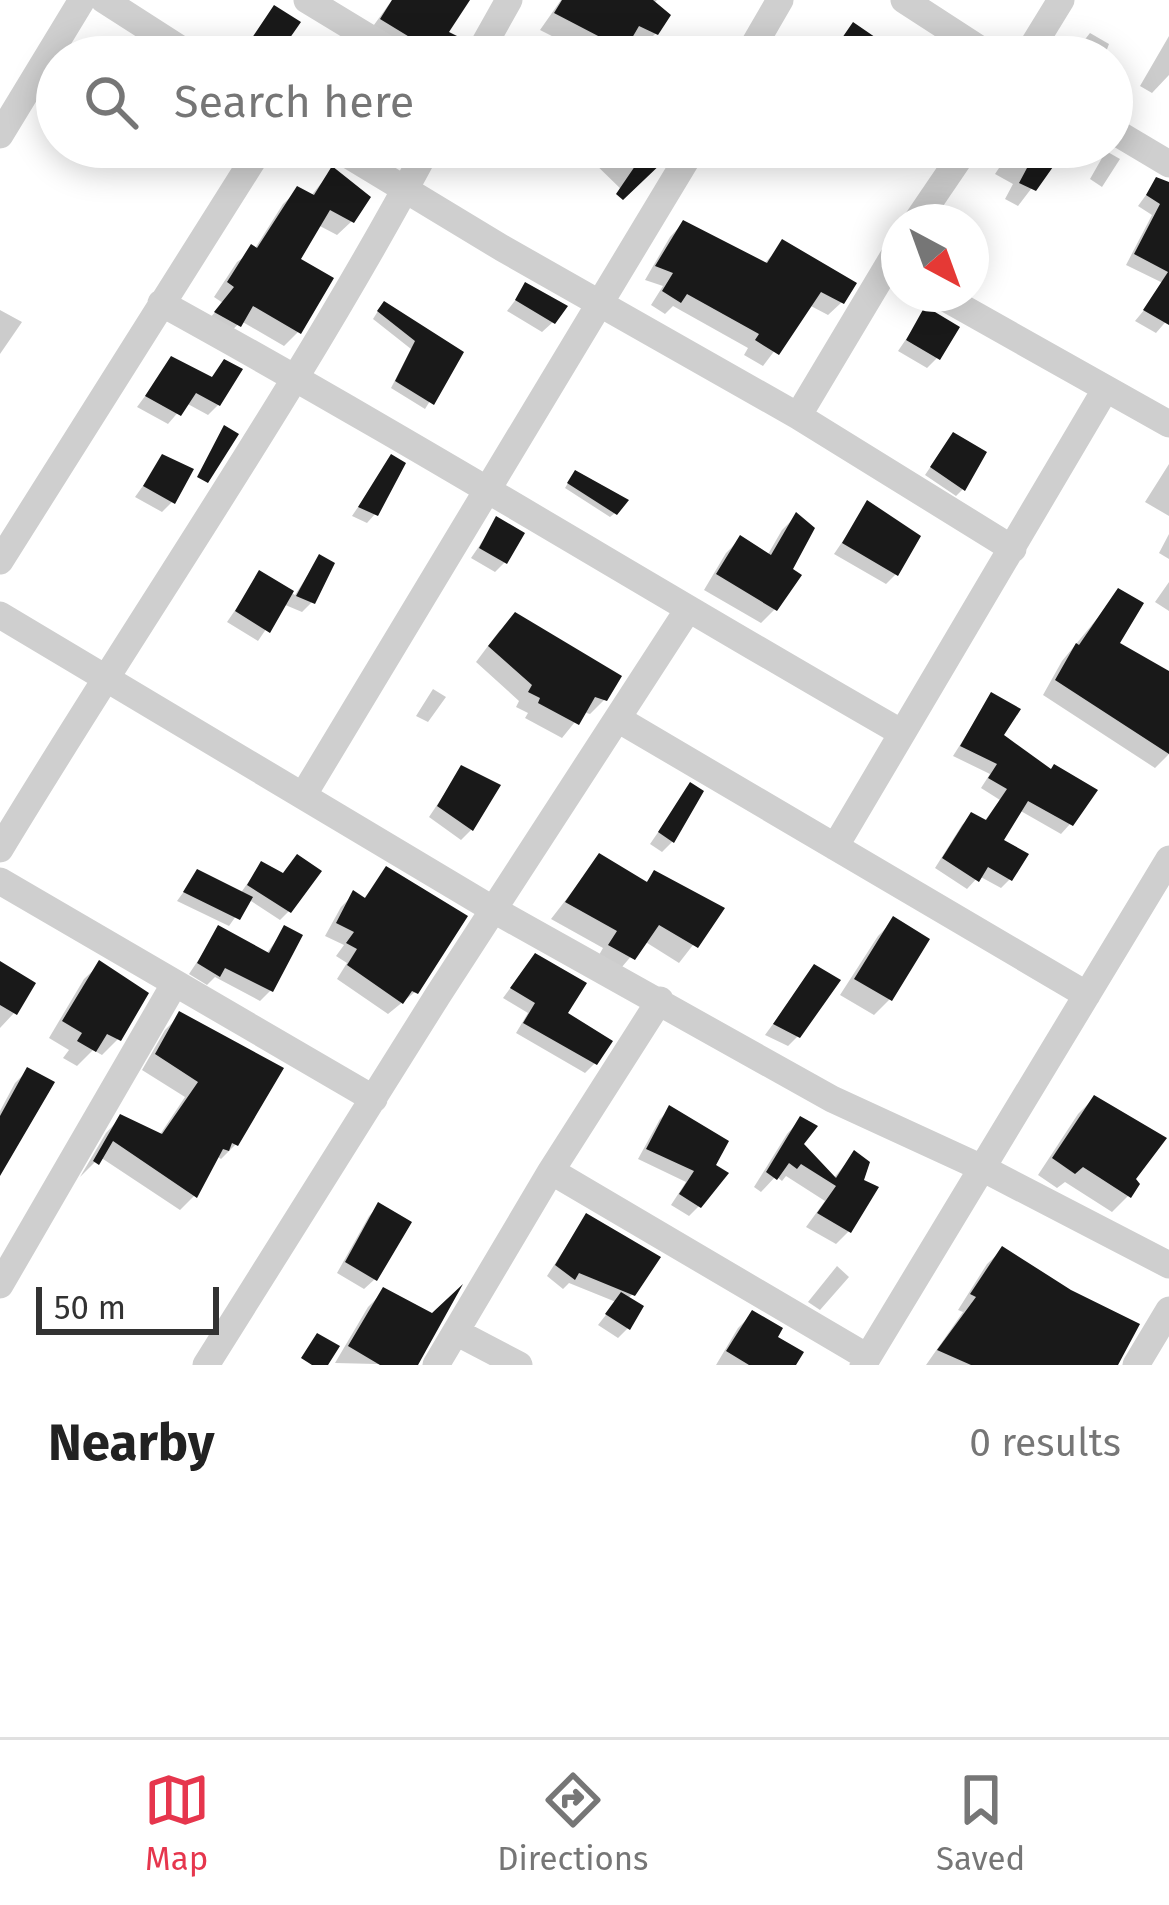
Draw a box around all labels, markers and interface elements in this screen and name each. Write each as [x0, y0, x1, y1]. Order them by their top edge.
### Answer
search box [36, 36, 1133, 168]
icon: search [78, 69, 144, 135]
text: Search here [174, 75, 414, 129]
north arrow [881, 204, 989, 312]
scale bar [36, 1281, 219, 1334]
text: 50 m [54, 1288, 126, 1328]
text: Nearby [48, 1412, 214, 1474]
text: 0 results [969, 1420, 1121, 1466]
tab: Map [144, 1767, 210, 1879]
tab: Directions [497, 1767, 649, 1879]
tab: Saved [936, 1767, 1025, 1879]

